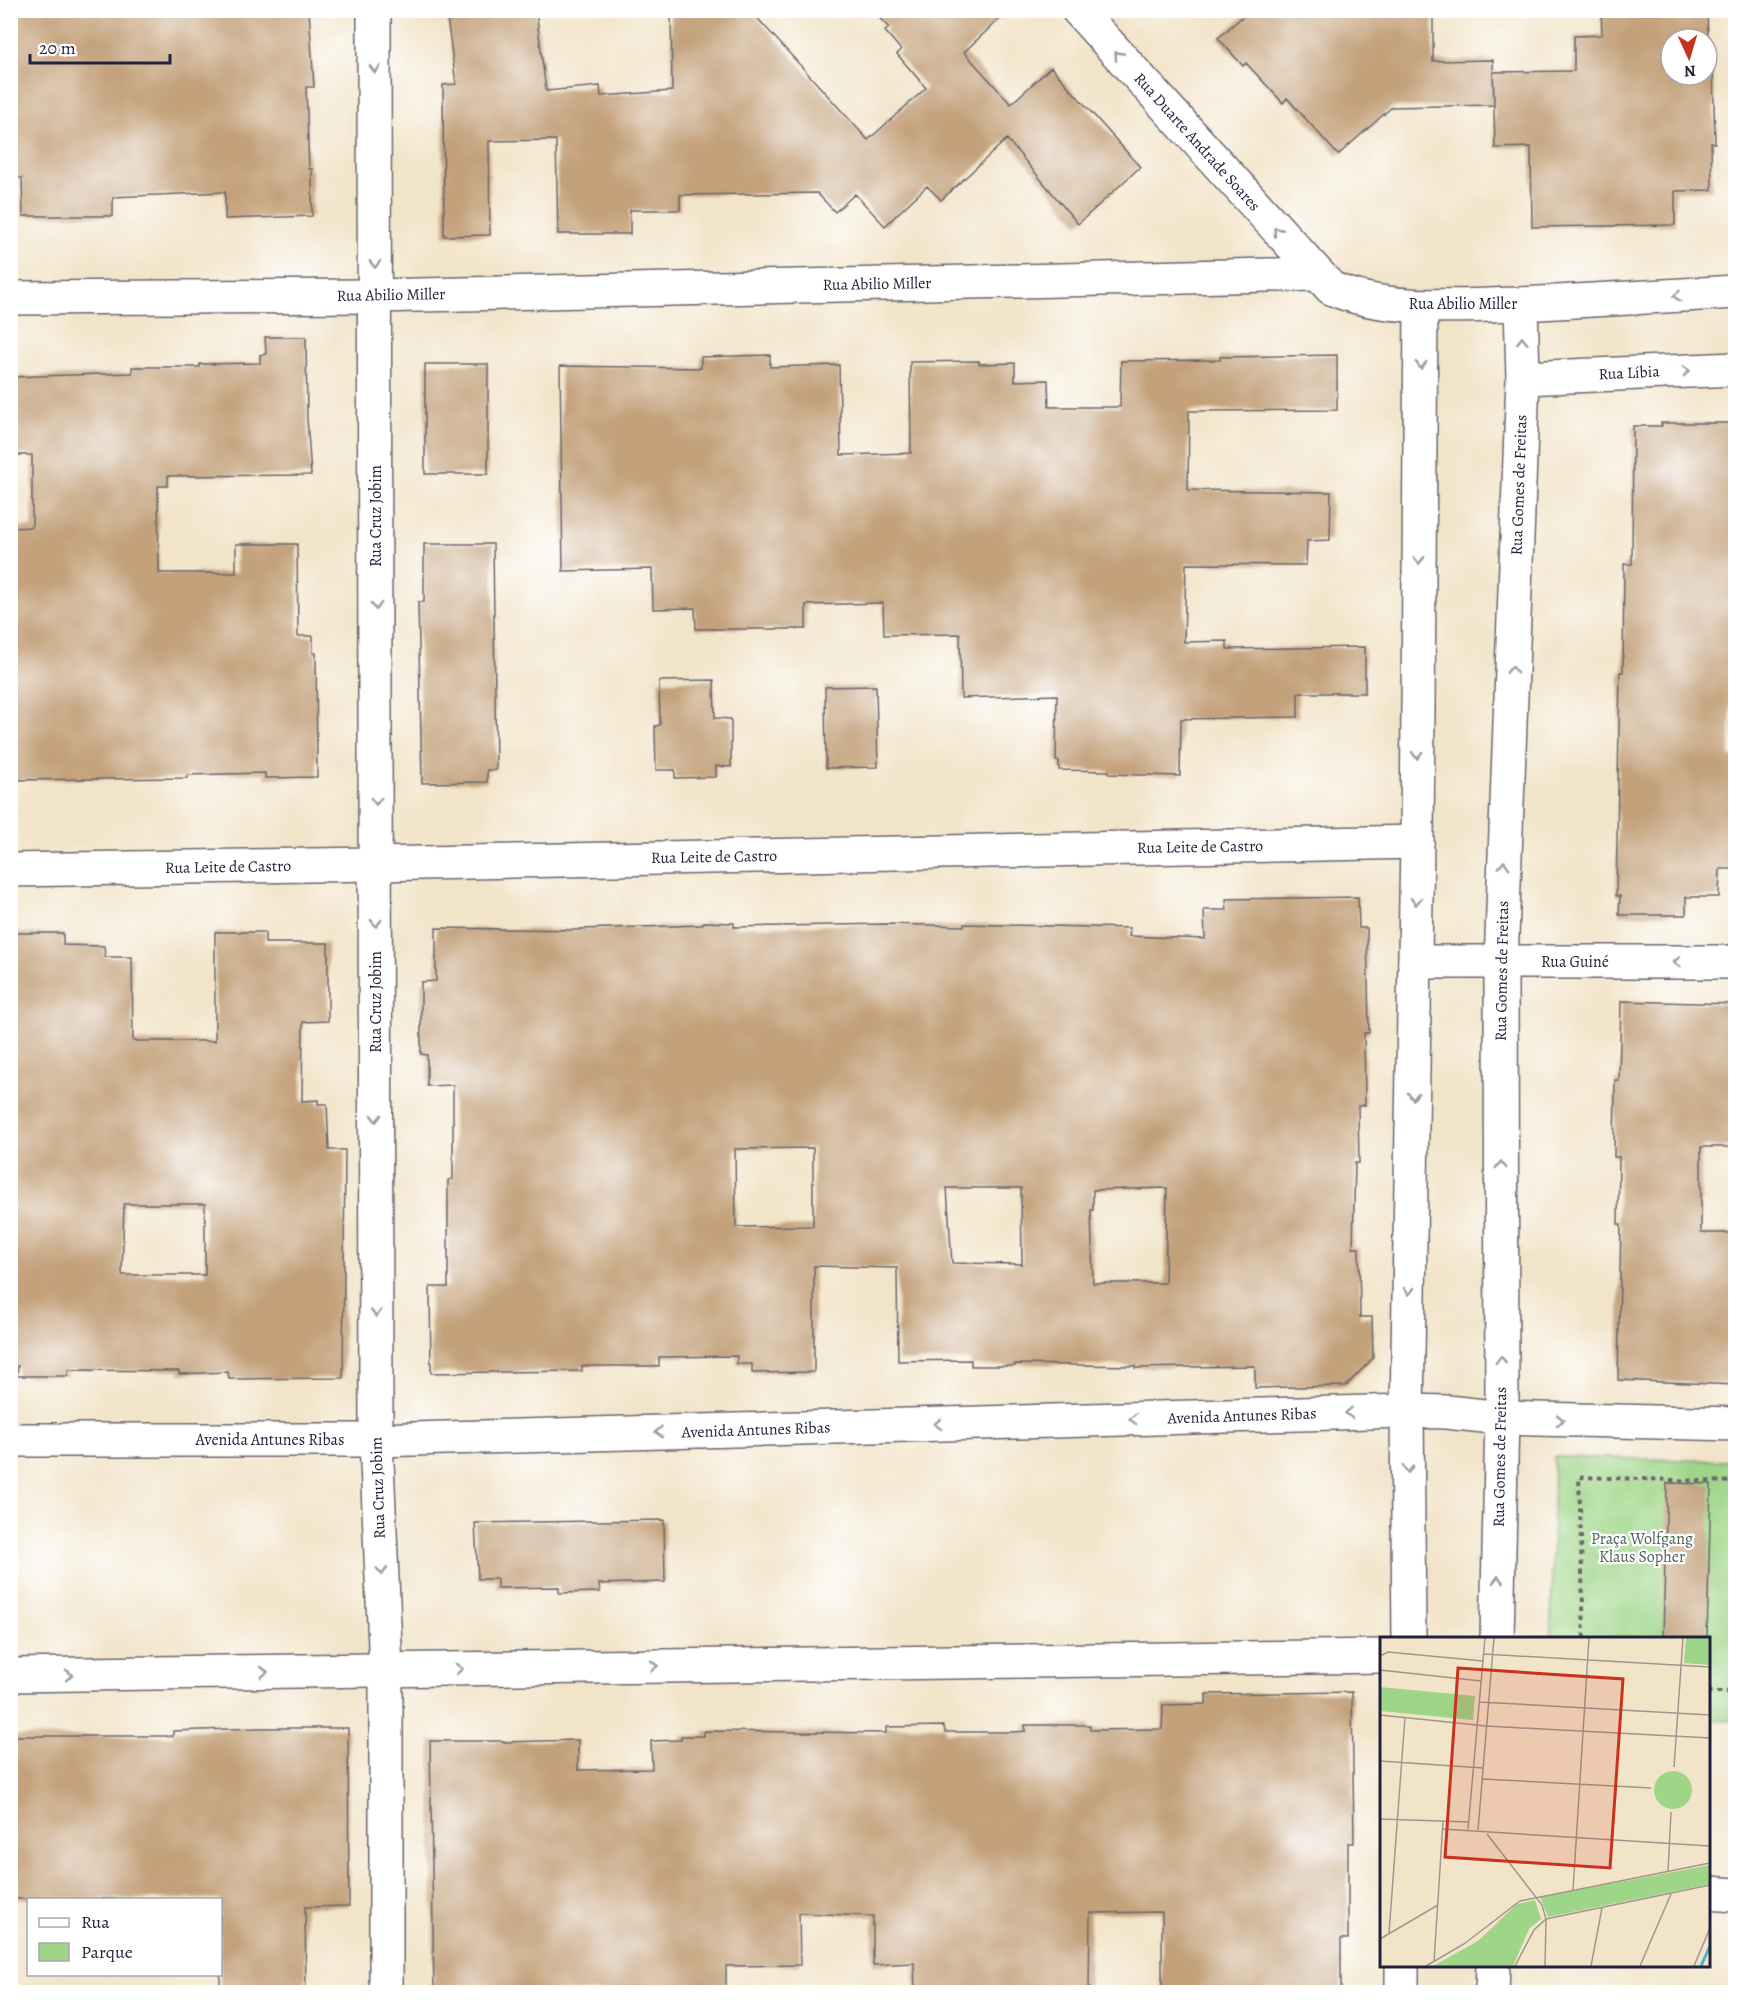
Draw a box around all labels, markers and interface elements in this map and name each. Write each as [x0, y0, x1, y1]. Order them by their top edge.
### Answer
scale bar [30, 27, 170, 65]
north arrow [1659, 27, 1719, 87]
text: 20 m [39, 36, 76, 60]
one-way arrow [1114, 51, 1125, 62]
text: N [1683, 60, 1697, 82]
one-way arrow [369, 64, 381, 73]
street label: Rua Duarte Andrade Soares [1129, 68, 1265, 216]
one-way arrow [1273, 227, 1284, 237]
one-way arrow [369, 259, 381, 268]
street label: Rua Abilio Miller [822, 272, 932, 296]
street label: Rua Abilio Miller [336, 283, 446, 307]
one-way arrow [1673, 289, 1682, 302]
street label: Rua Abilio Miller [1409, 293, 1517, 315]
one-way arrow [1516, 336, 1528, 345]
one-way arrow [1415, 360, 1427, 369]
street label: Rua Líbia [1598, 360, 1661, 386]
one-way arrow [1681, 364, 1690, 377]
street label: Rua Gomes de Freitas [1506, 414, 1532, 556]
street label: Rua Cruz Jobim [365, 465, 387, 567]
one-way arrow [1413, 555, 1425, 564]
one-way arrow [370, 601, 382, 610]
one-way arrow [1505, 666, 1518, 675]
one-way arrow [1411, 750, 1424, 759]
one-way arrow [370, 796, 382, 805]
street label: Rua Leite de Castro [1137, 835, 1263, 859]
street label: Rua Leite de Castro [651, 845, 777, 869]
street label: Rua Leite de Castro [165, 855, 291, 879]
one-way arrow [1498, 860, 1511, 869]
one-way arrow [1410, 896, 1422, 905]
street label: Rua Gomes de Freitas [1490, 901, 1514, 1041]
one-way arrow [370, 918, 382, 927]
street label: Rua Cruz Jobim [365, 951, 387, 1053]
street label: Rua Guiné [1541, 951, 1609, 973]
one-way arrow [1673, 956, 1682, 968]
one-way arrow [1407, 1091, 1419, 1100]
one-way arrow [370, 1113, 382, 1122]
one-way arrow [1495, 1160, 1507, 1169]
one-way arrow [1403, 1286, 1416, 1295]
one-way arrow [370, 1308, 382, 1317]
one-way arrow [1495, 1355, 1507, 1364]
street label: Rua Gomes de Freitas [1488, 1387, 1512, 1527]
street label: Avenida Antunes Ribas [1166, 1402, 1317, 1430]
one-way arrow [1344, 1406, 1353, 1419]
one-way arrow [1128, 1413, 1137, 1425]
one-way arrow [1556, 1414, 1565, 1426]
street label: Avenida Antunes Ribas [680, 1416, 831, 1444]
one-way arrow [933, 1418, 942, 1431]
one-way arrow [655, 1426, 664, 1439]
street label: Avenida Antunes Ribas [195, 1429, 344, 1451]
street label: Rua Cruz Jobim [365, 1437, 391, 1539]
one-way arrow [1402, 1465, 1414, 1474]
park label: Praça Wolfgang Klaus Sopher [1591, 1528, 1693, 1568]
one-way arrow [375, 1566, 388, 1575]
one-way arrow [1492, 1576, 1504, 1585]
inset map [1380, 1637, 1710, 1967]
one-way arrow [649, 1660, 658, 1672]
one-way arrow [454, 1663, 463, 1675]
one-way arrow [259, 1666, 268, 1678]
one-way arrow [64, 1668, 73, 1681]
legend [27, 1898, 222, 1976]
text: Rua [81, 1910, 110, 1934]
text: Parque [81, 1940, 133, 1964]

